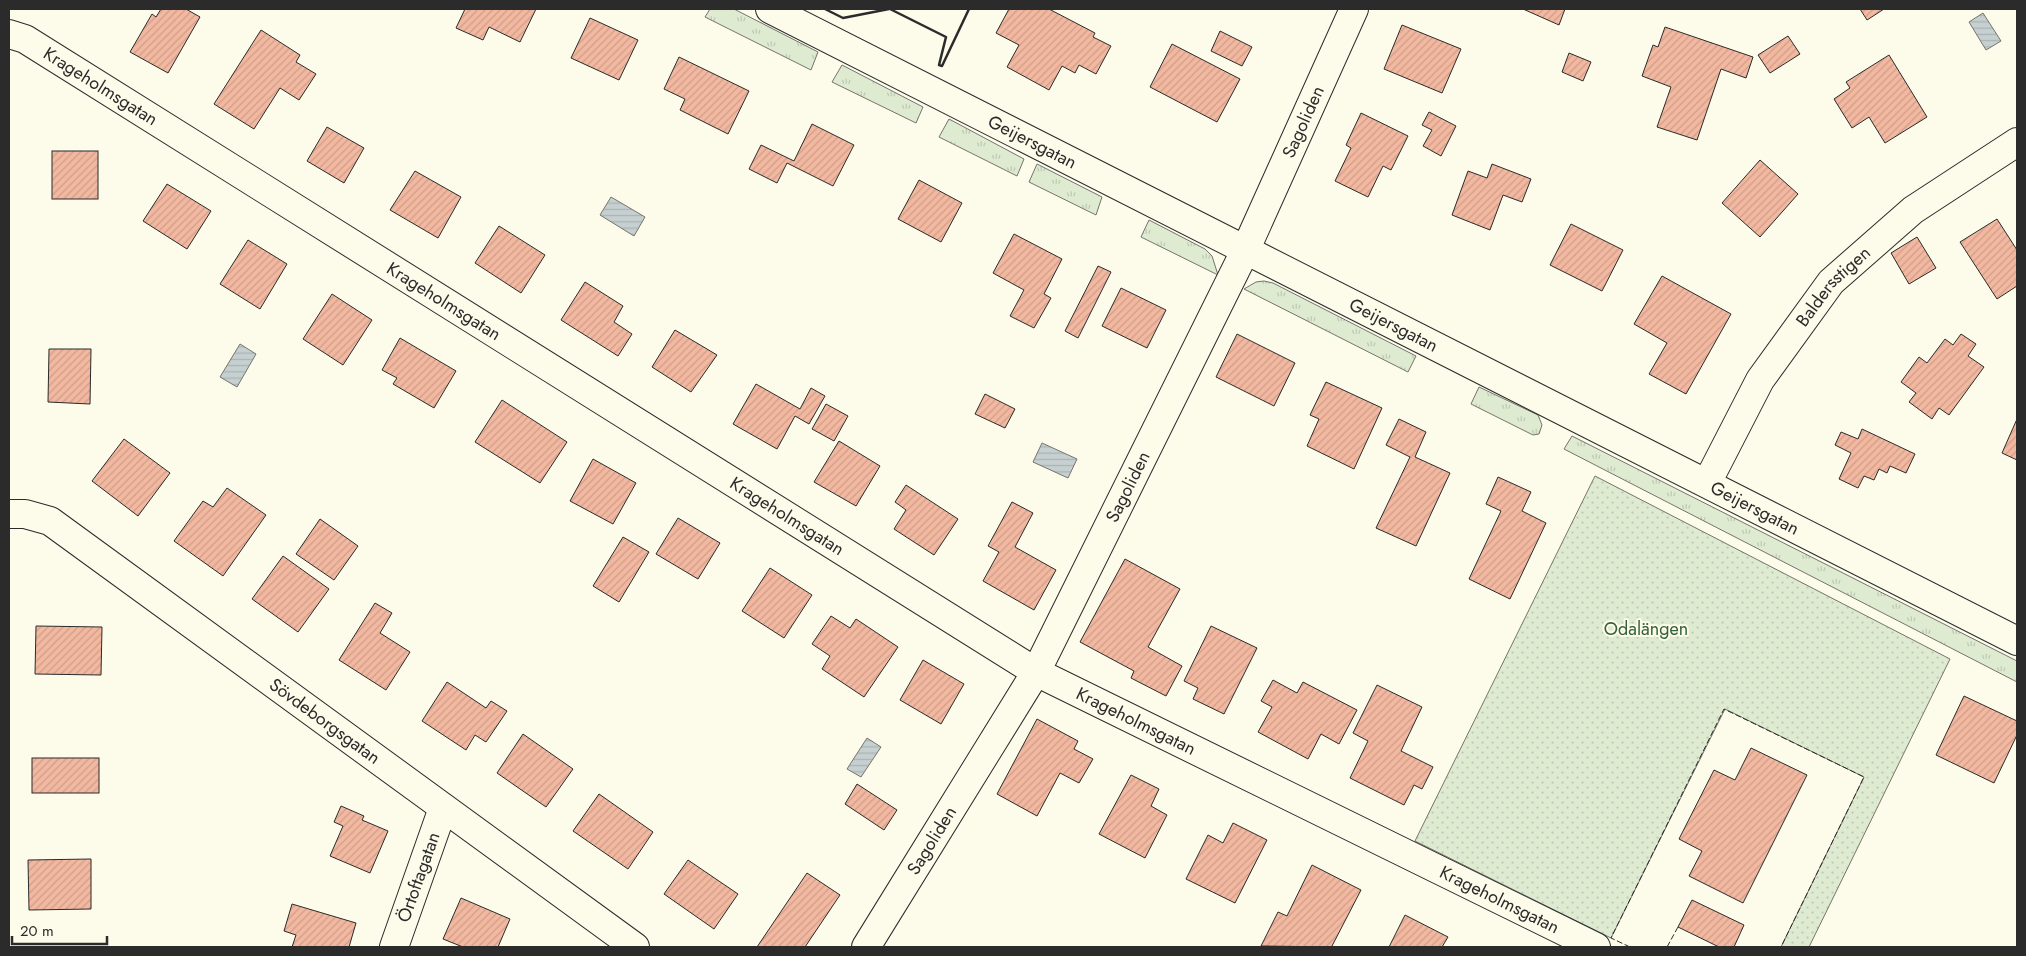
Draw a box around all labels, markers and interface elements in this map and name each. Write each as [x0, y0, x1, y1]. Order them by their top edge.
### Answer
street label: Krageholmsgatan [38, 41, 163, 132]
street label: Sagoliden [1276, 82, 1331, 162]
street label: Geijersgatan [983, 108, 1081, 175]
street label: Baldersstigen [1790, 240, 1876, 332]
street label: Krageholmsgatan [382, 256, 506, 347]
street label: Geijersgatan [1345, 292, 1442, 358]
street label: Sagoliden [1099, 447, 1157, 527]
street label: Krageholmsgatan [725, 471, 849, 562]
street label: Geijersgatan [1706, 475, 1804, 542]
park label: Odalängen [1604, 616, 1688, 642]
street label: Sövdeborgsgatan [264, 672, 386, 770]
street label: Krageholmsgatan [1072, 681, 1200, 762]
street label: Sagoliden [901, 801, 963, 880]
street label: Örtoftagatan [391, 829, 447, 926]
street label: Krageholmsgatan [1435, 859, 1564, 940]
scale bar [12, 914, 108, 946]
text: 20 m [20, 920, 54, 942]

